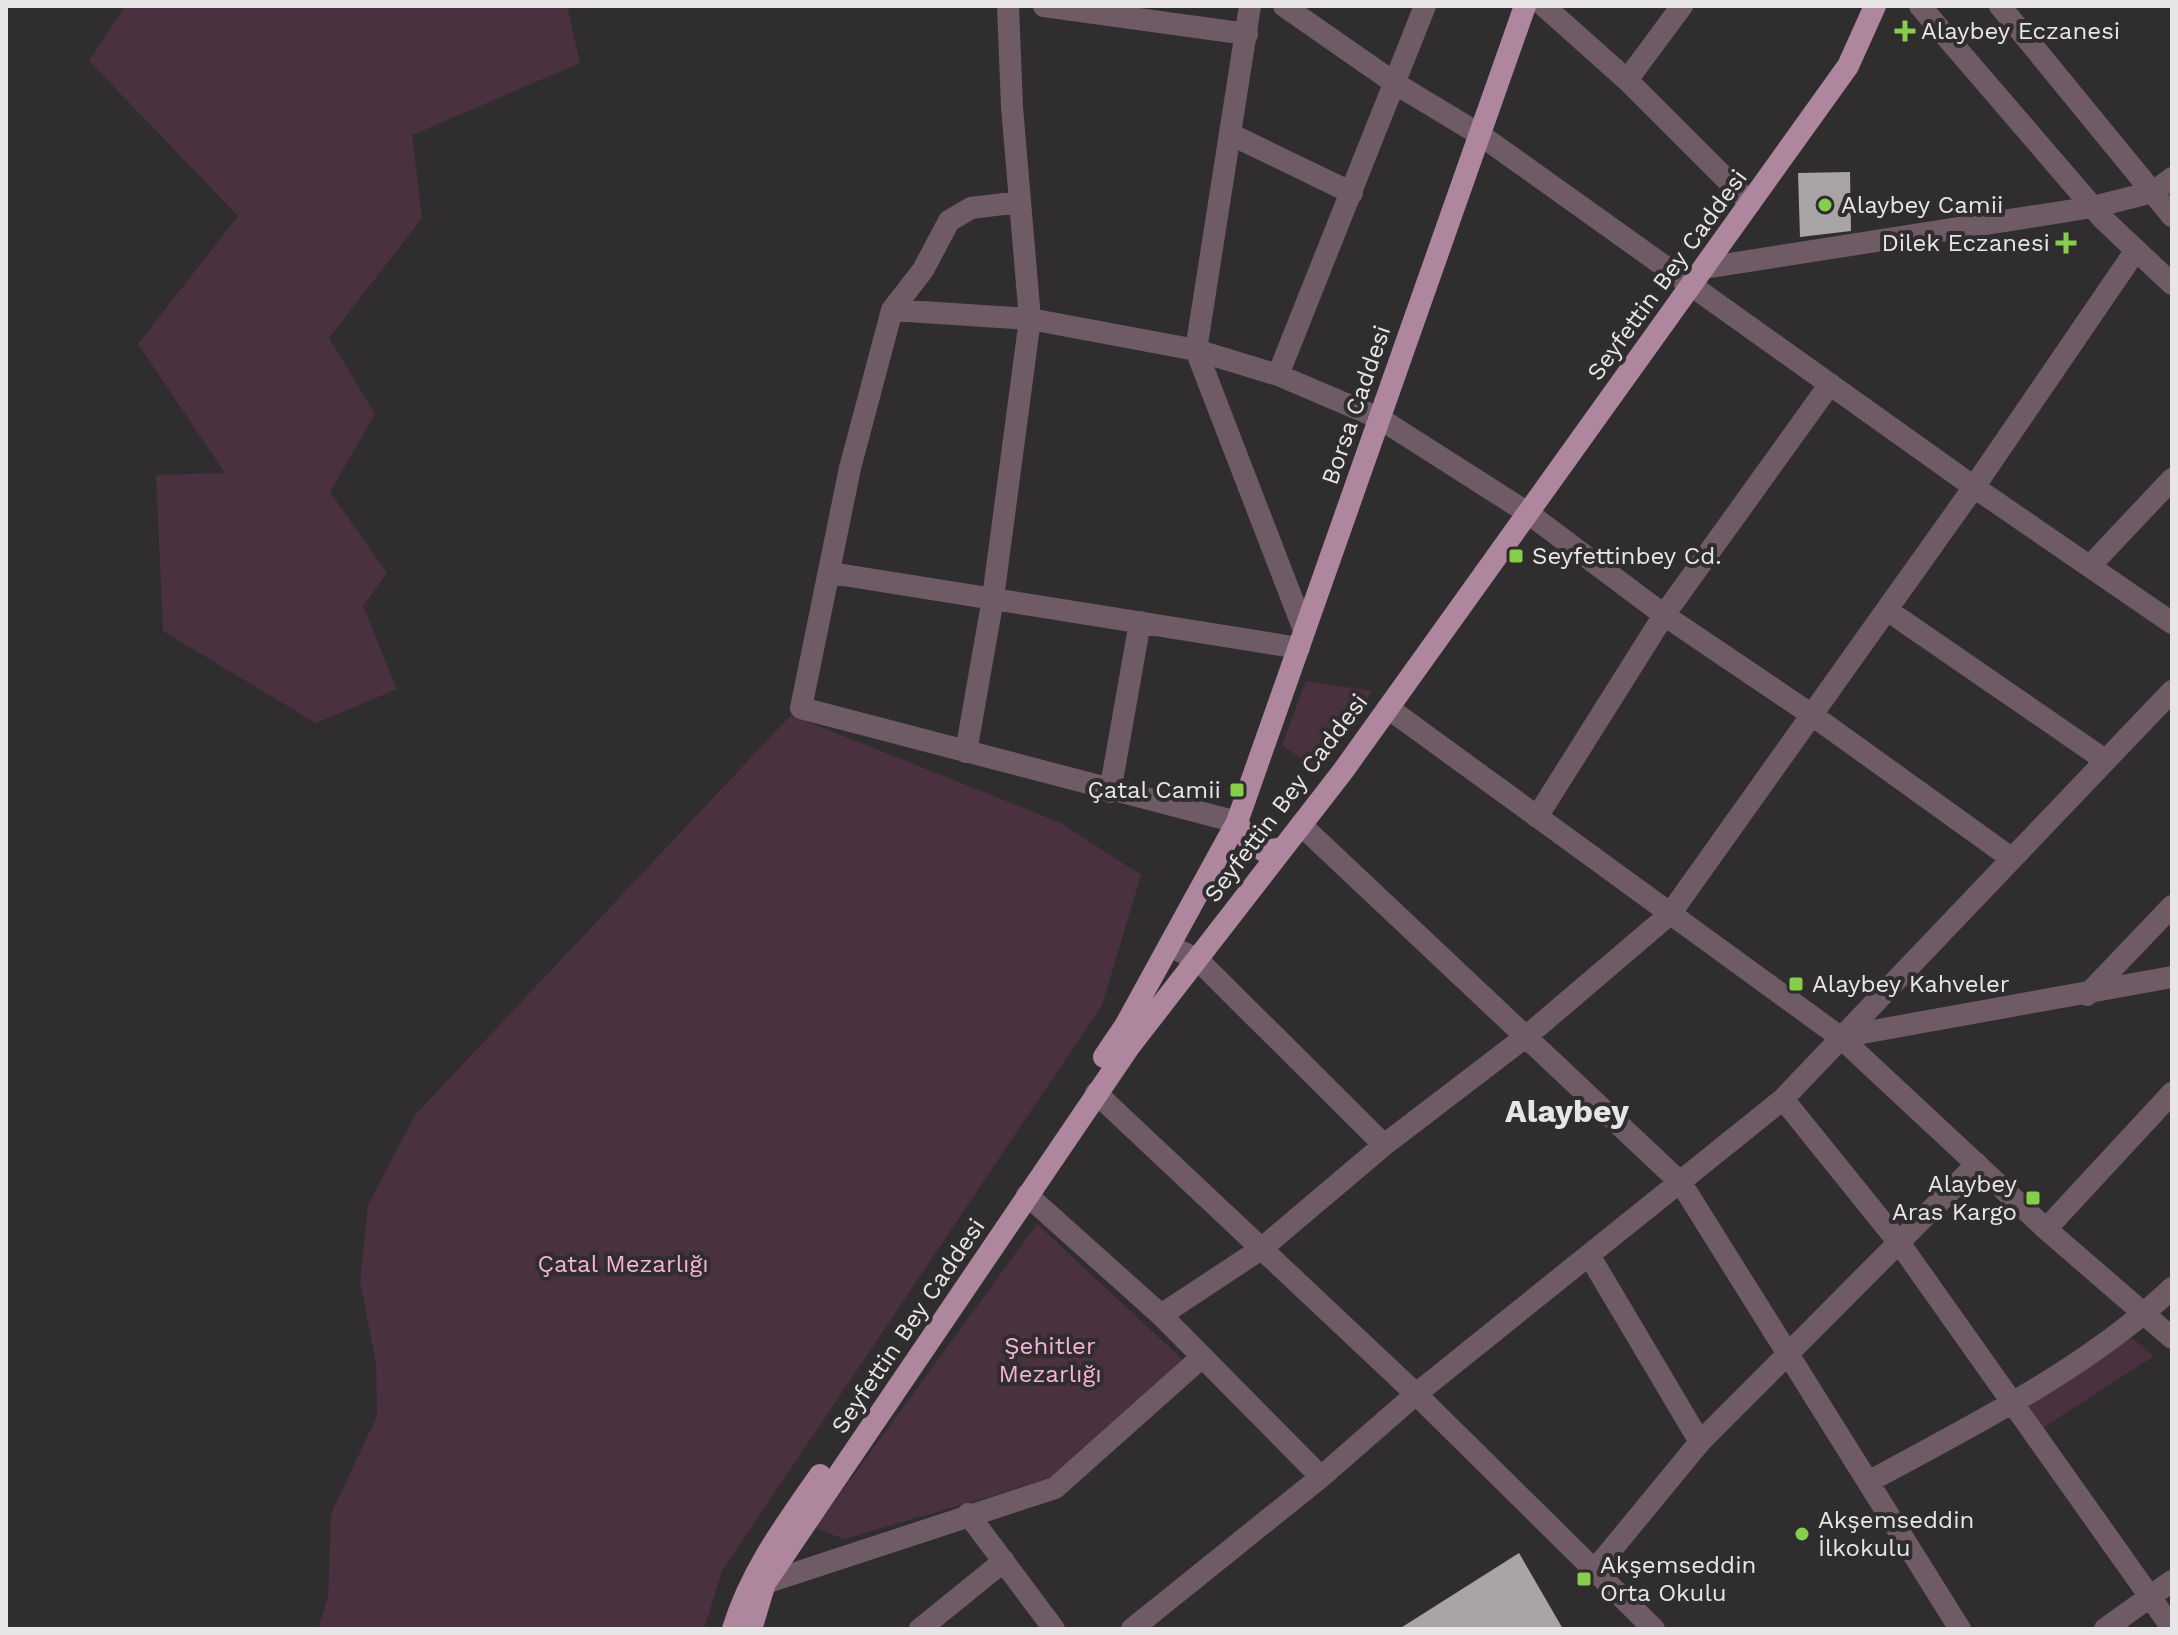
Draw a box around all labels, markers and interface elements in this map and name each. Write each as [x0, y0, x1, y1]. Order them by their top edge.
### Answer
place label: Alaybey Eczanesi [1921, 17, 2120, 45]
marker: Alaybey Eczanesi [1896, 22, 1914, 40]
street label: Seyfettin Bey Caddesi [1581, 164, 1753, 386]
place label: Alaybey Camii [1841, 191, 2003, 219]
marker: Alaybey Camii [1816, 196, 1834, 214]
place label: Dilek Eczanesi [1882, 229, 2050, 257]
marker: Dilek Eczanesi [2057, 234, 2075, 252]
street label: Borsa Caddesi [1316, 322, 1396, 488]
place label: Seyfettinbey Cd. [1532, 542, 1722, 570]
marker: Seyfettinbey Cd. [1507, 547, 1525, 565]
street label: Seyfettin Bey Caddesi [1199, 688, 1373, 908]
place label: Çatal Camii [1087, 776, 1221, 804]
marker: Çatal Camii [1228, 781, 1246, 799]
place label: Alaybey Kahveler [1812, 970, 2010, 998]
marker: Alaybey Kahveler [1787, 975, 1805, 993]
district label: Alaybey [1505, 1092, 1630, 1130]
place label: Alaybey Aras Kargo [1892, 1170, 2018, 1226]
marker: Alaybey Aras Kargo [2024, 1189, 2042, 1207]
street label: Seyfettin Bey Caddesi [825, 1213, 991, 1439]
park label: Çatal Mezarlığı [537, 1250, 709, 1278]
park label: Şehitler Mezarlığı [998, 1332, 1102, 1388]
place label: Akşemseddin İlkokulu [1818, 1506, 1974, 1562]
marker: Akşemseddin İlkokulu [1793, 1525, 1811, 1543]
place label: Akşemseddin Orta Okulu [1600, 1551, 1756, 1607]
marker: Akşemseddin Orta Okulu [1575, 1570, 1593, 1588]

